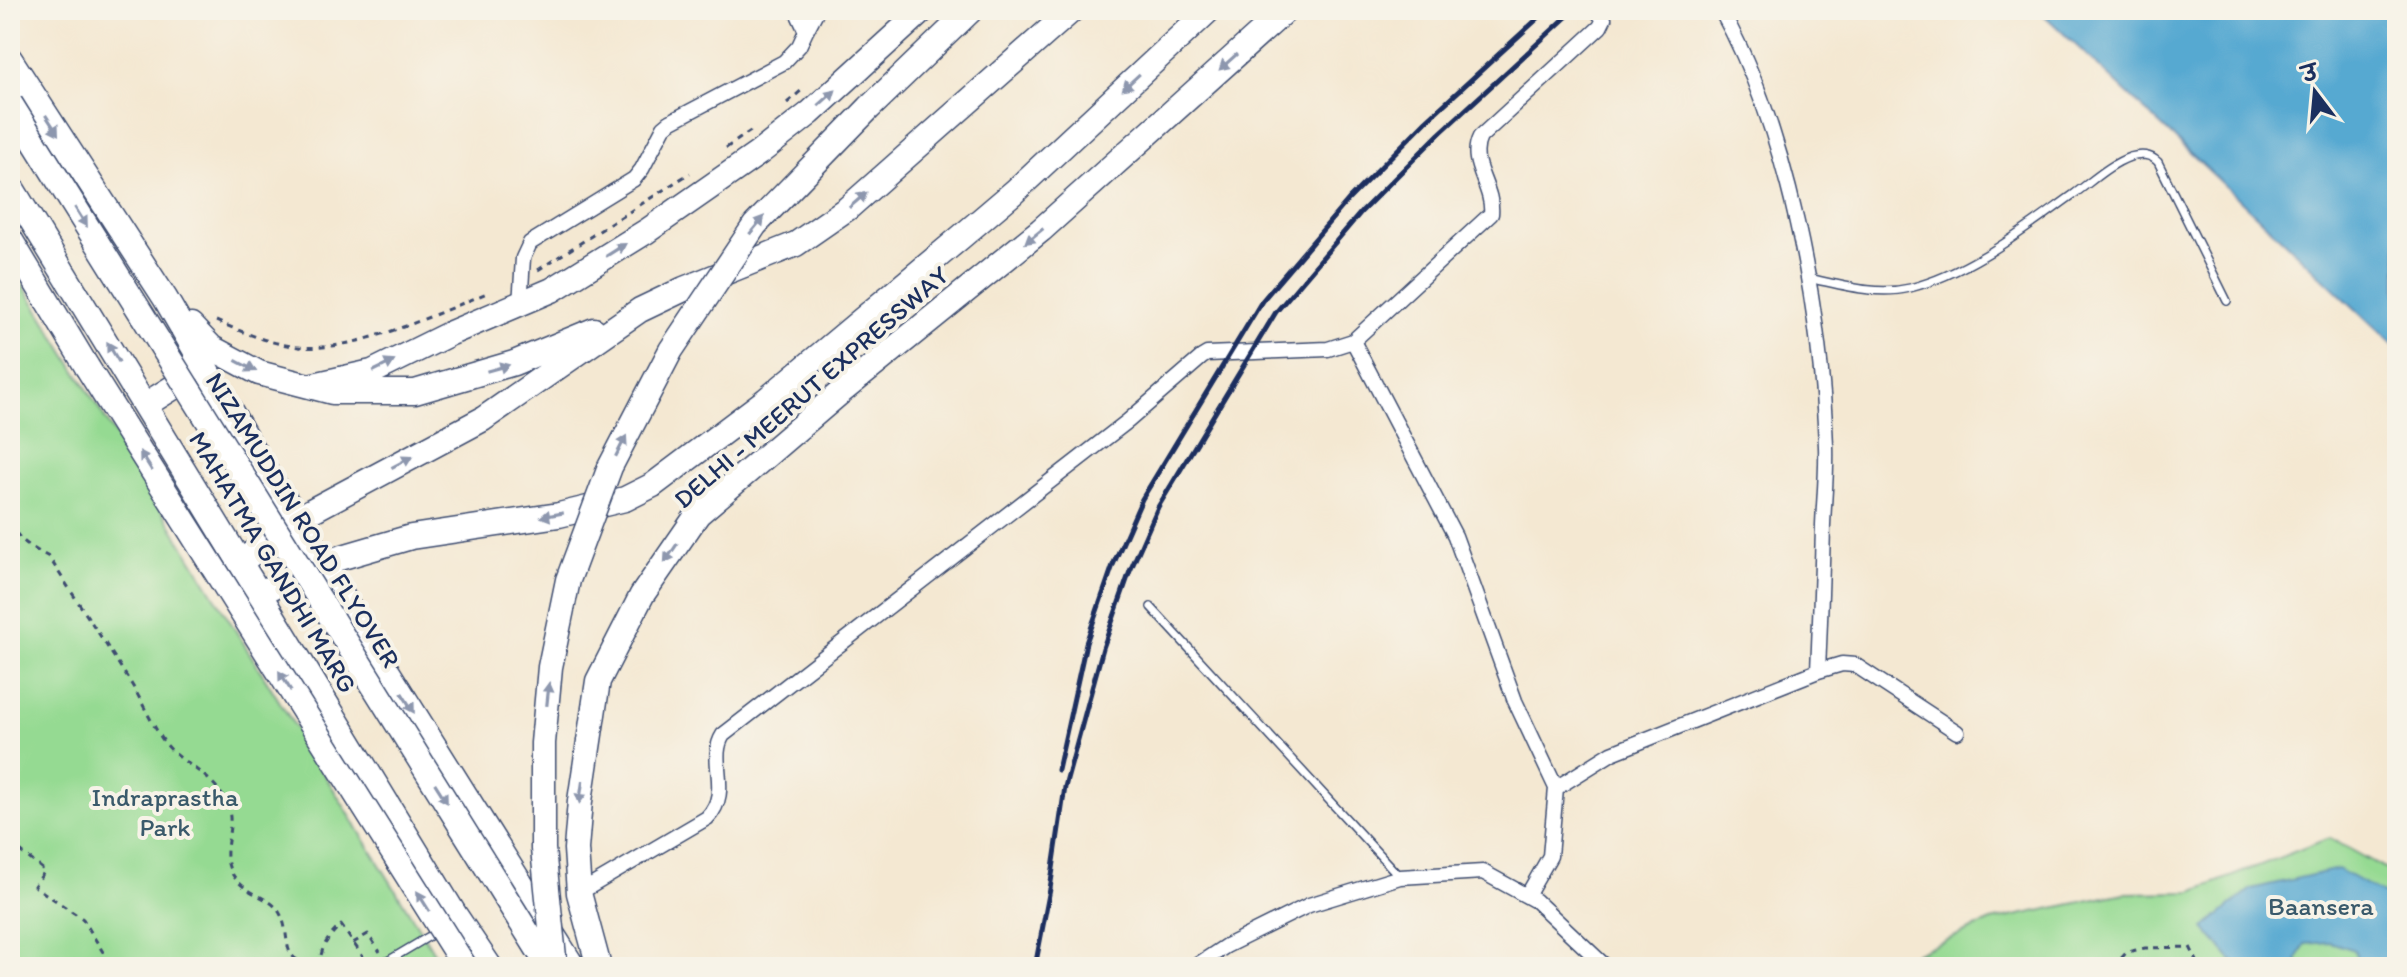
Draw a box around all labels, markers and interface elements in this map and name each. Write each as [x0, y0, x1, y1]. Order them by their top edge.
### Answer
north arrow [2275, 52, 2355, 132]
one-way arrow [1219, 53, 1238, 71]
text: उ [2297, 58, 2323, 89]
one-way arrow [1122, 73, 1141, 91]
one-way arrow [817, 89, 836, 107]
one-way arrow [44, 114, 59, 136]
one-way arrow [848, 192, 868, 209]
one-way arrow [73, 205, 88, 228]
one-way arrow [748, 215, 764, 235]
one-way arrow [1024, 227, 1045, 244]
one-way arrow [605, 244, 627, 258]
street label: DELHI - MEERUT EXPRESSWAY [667, 259, 955, 515]
one-way arrow [105, 342, 120, 363]
one-way arrow [234, 359, 257, 372]
one-way arrow [373, 359, 396, 372]
one-way arrow [486, 361, 510, 374]
street label: NIZAMUDDIN ROAD FLYOVER [199, 367, 407, 673]
street label: MAHATMA GANDHI MARG [182, 425, 364, 699]
one-way arrow [614, 434, 628, 457]
one-way arrow [139, 450, 153, 472]
one-way arrow [390, 456, 413, 469]
one-way arrow [539, 510, 564, 522]
one-way arrow [664, 542, 679, 563]
one-way arrow [278, 670, 292, 692]
one-way arrow [541, 681, 554, 706]
one-way arrow [401, 693, 416, 714]
one-way arrow [574, 780, 587, 805]
park label: Indraprastha Park [92, 781, 239, 843]
one-way arrow [433, 782, 448, 805]
one-way arrow [417, 890, 431, 912]
park label: Baansera [2268, 890, 2374, 922]

